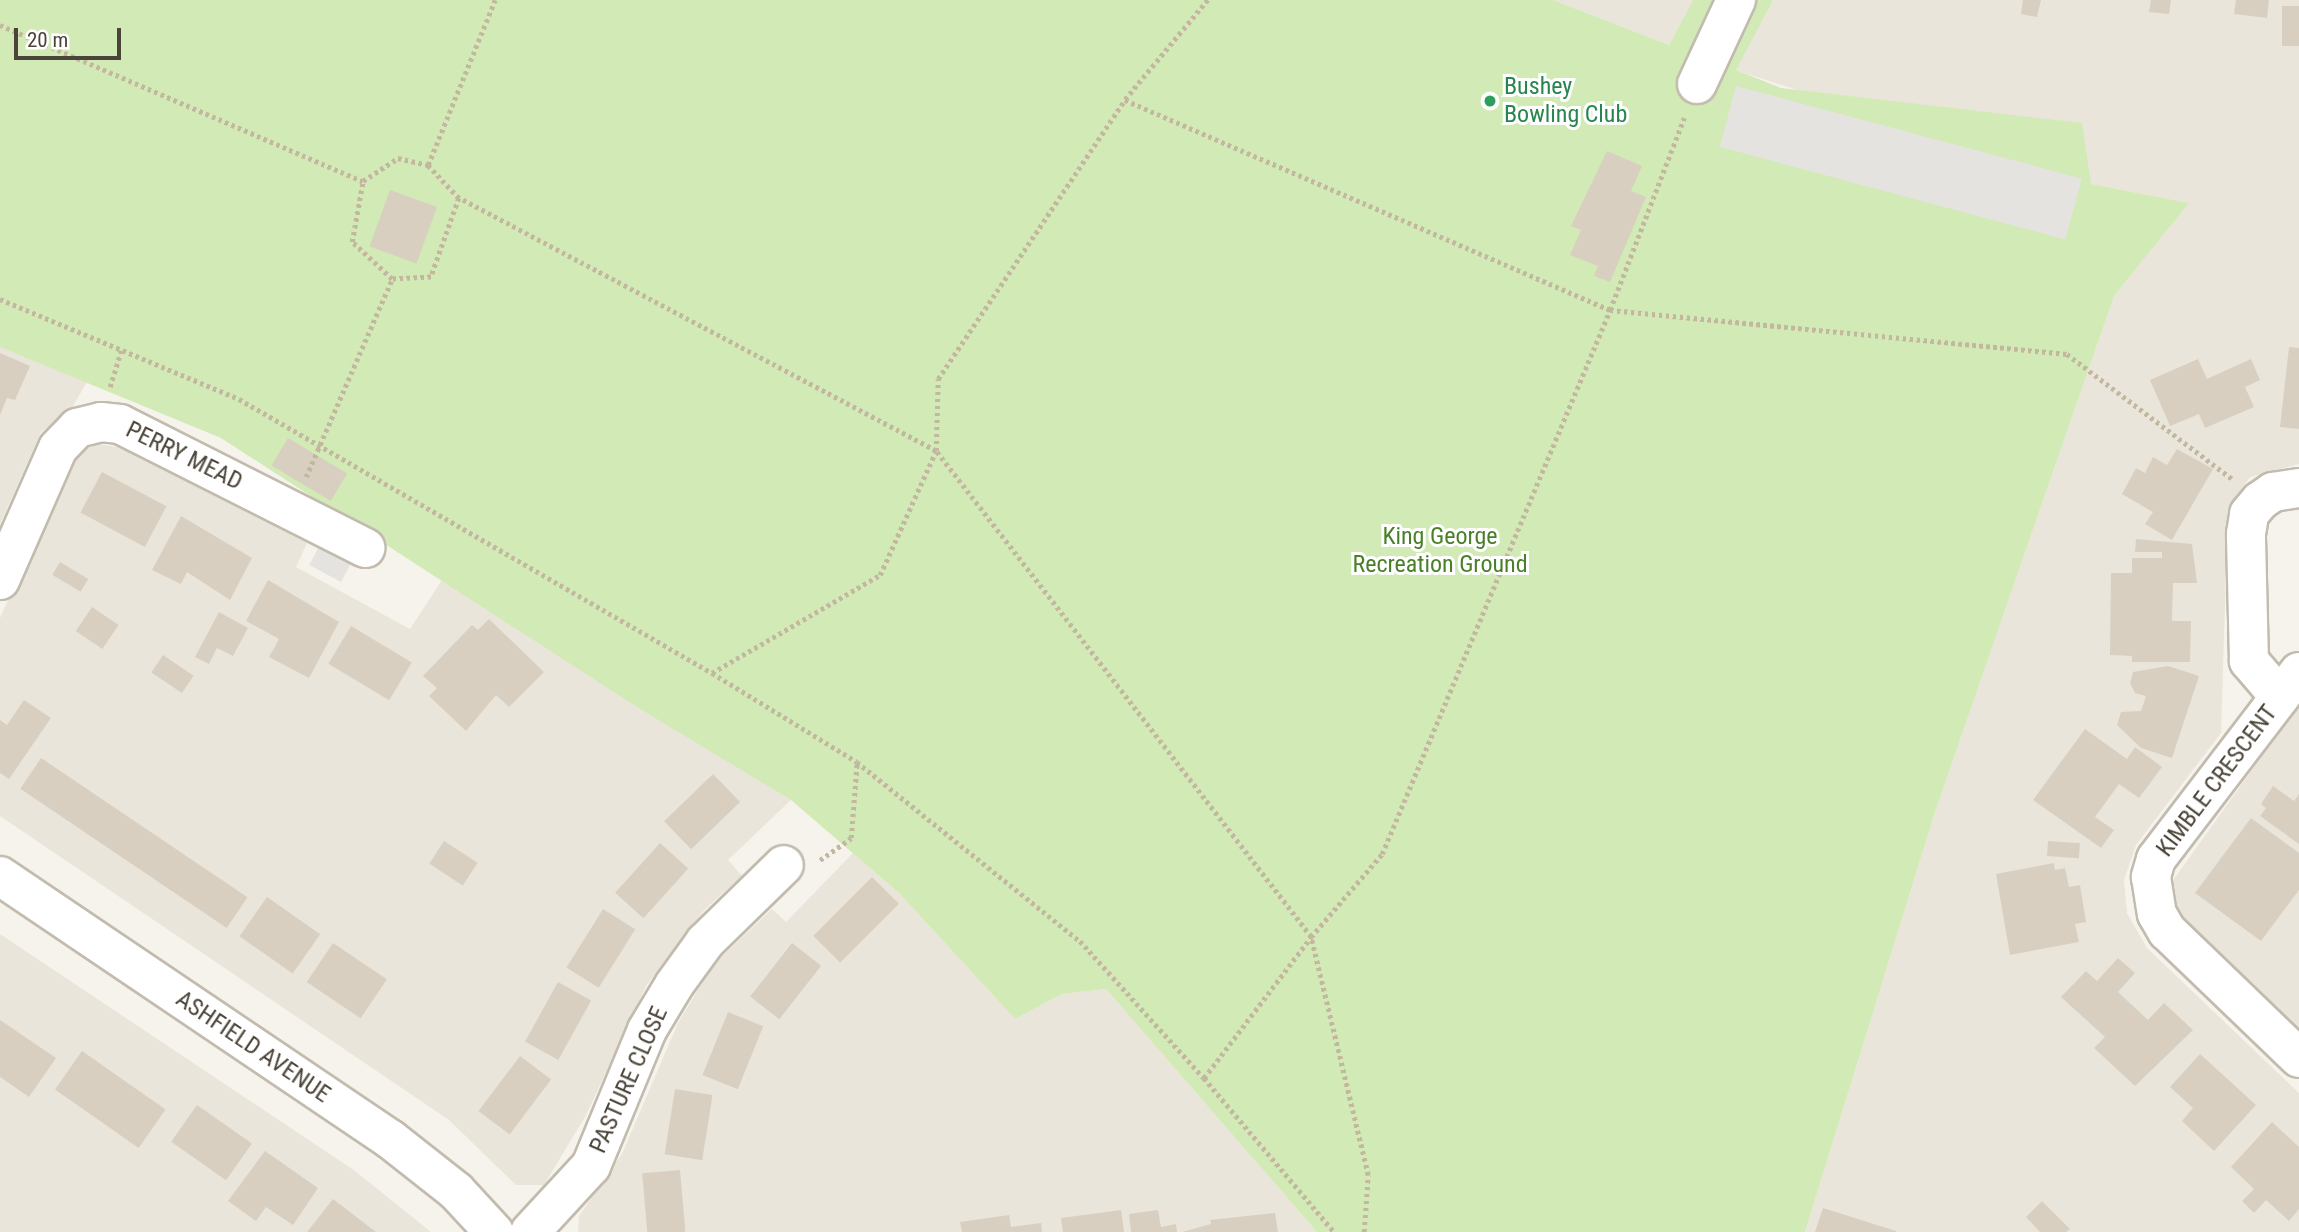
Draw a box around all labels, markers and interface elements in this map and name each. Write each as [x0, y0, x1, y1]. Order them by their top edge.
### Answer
scale bar [18, 14, 124, 58]
text: 20 m [27, 28, 68, 52]
place label: Bushey Bowling Club [1504, 73, 1627, 129]
marker: Bushey Bowling Club [1482, 93, 1498, 109]
street label: PERRY MEAD [121, 415, 247, 497]
park label: King George Recreation Ground [1352, 523, 1528, 579]
street label: KIMBLE CRESCENT [2151, 699, 2283, 863]
street label: ASHFIELD AVENUE [170, 985, 336, 1109]
street label: PASTURE CLOSE [584, 1002, 674, 1158]

